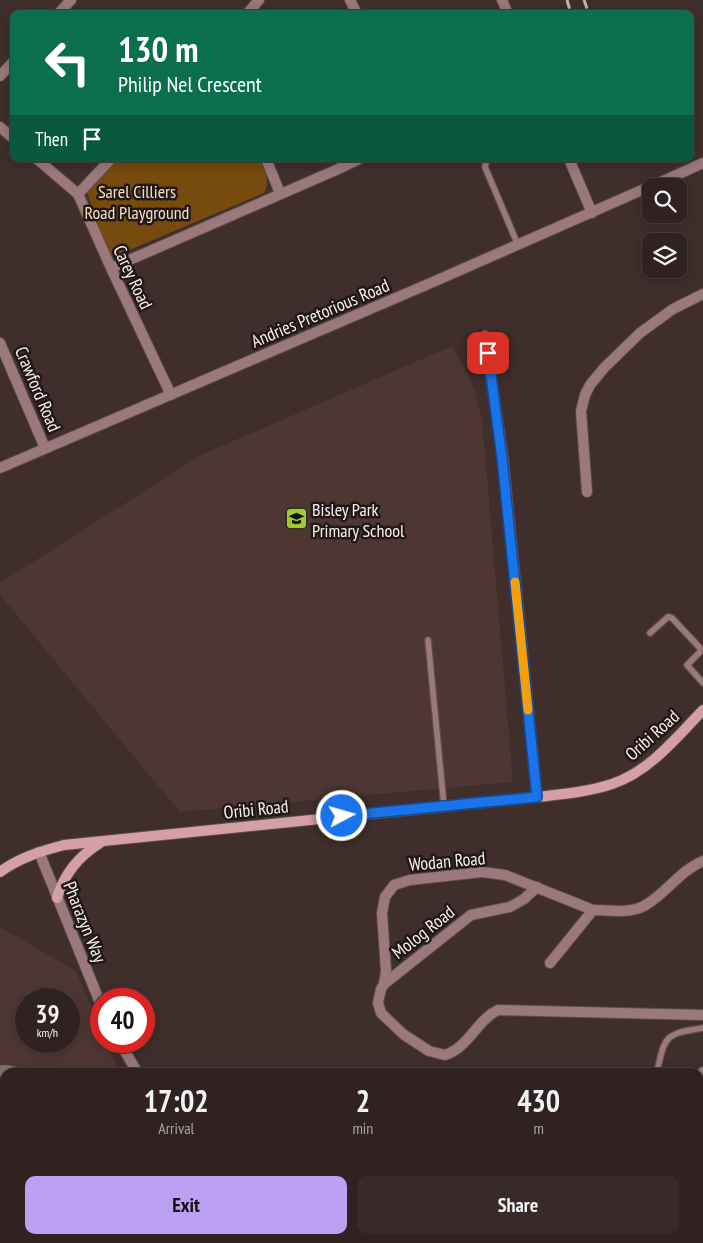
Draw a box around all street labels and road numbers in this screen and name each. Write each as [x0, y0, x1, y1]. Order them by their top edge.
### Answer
street label: Carey Road [108, 241, 158, 313]
street label: Andries Pretorious Road [247, 274, 393, 352]
street label: Crawford Road [10, 343, 66, 435]
street label: Oribi Road [620, 705, 684, 765]
street label: Oribi Road [222, 794, 290, 824]
street label: Wodan Road [408, 846, 486, 876]
street label: Pharazyn Way [58, 878, 112, 966]
street label: Molog Road [387, 900, 459, 964]

